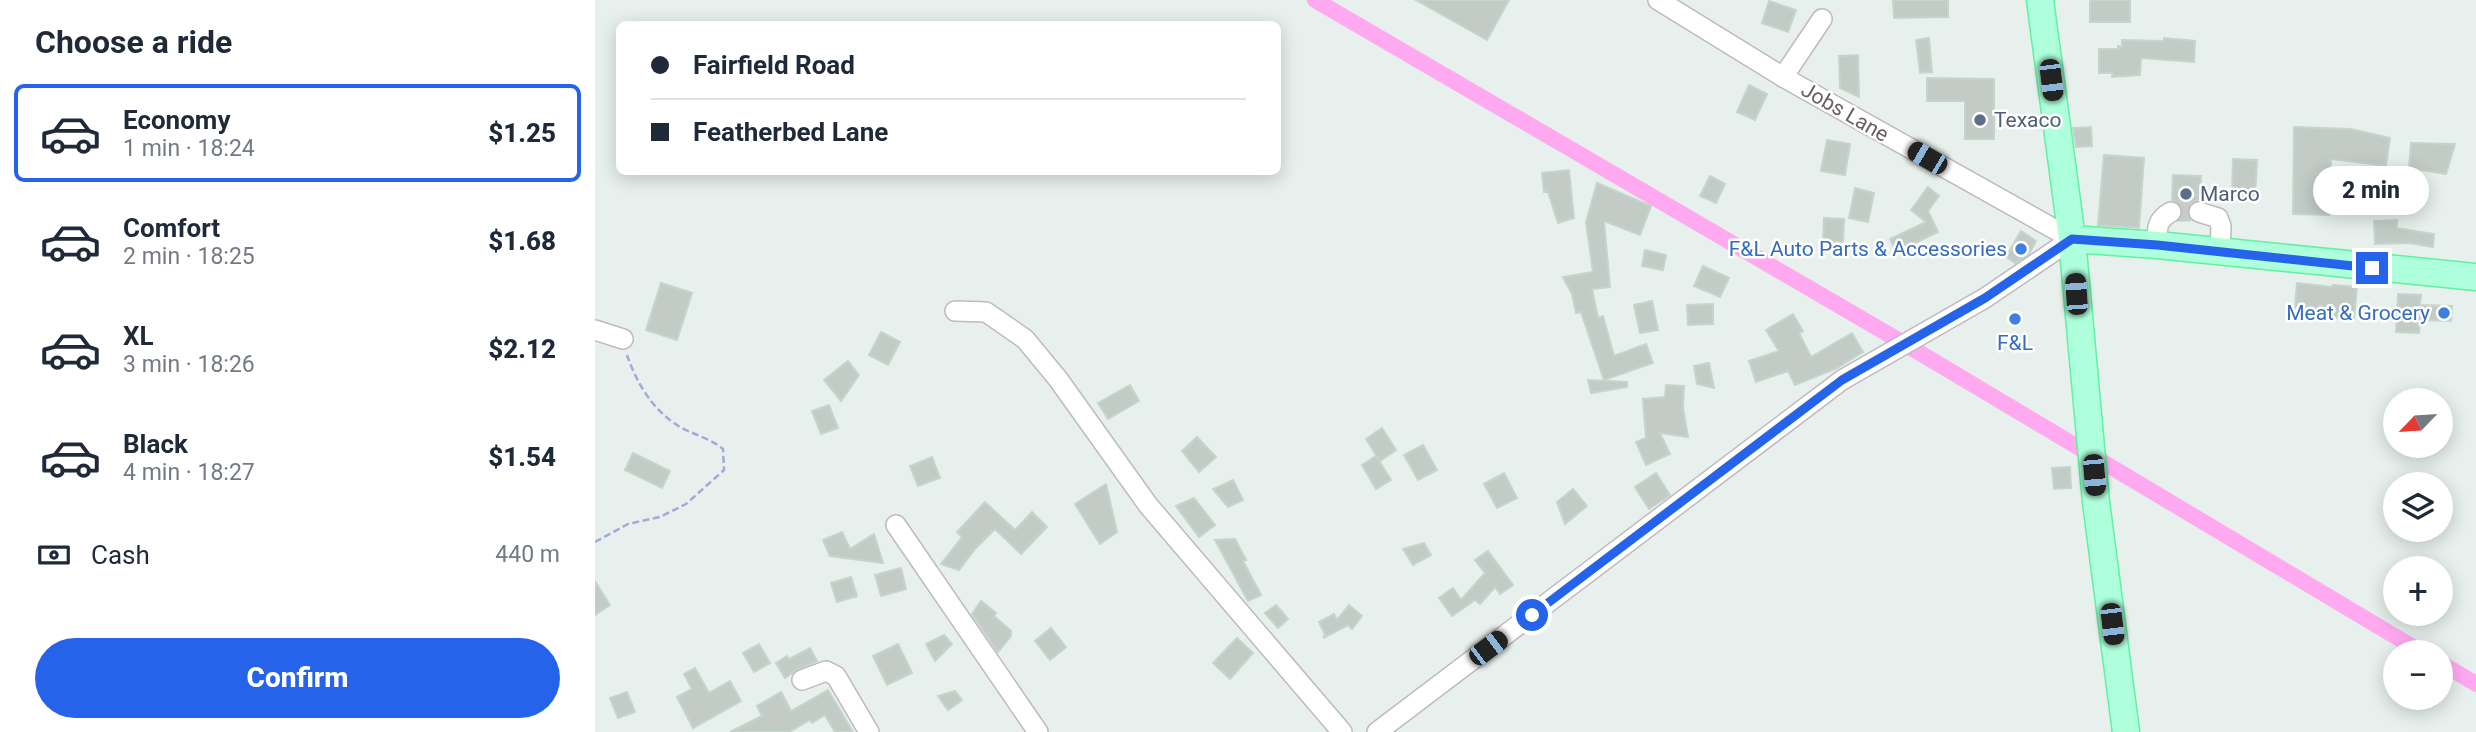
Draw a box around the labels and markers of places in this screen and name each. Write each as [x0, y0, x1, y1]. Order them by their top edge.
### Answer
place label: Texaco [1994, 108, 2061, 132]
marker: Texaco [1972, 112, 1988, 128]
place label: Marco [2200, 182, 2260, 206]
marker: Marco [2178, 186, 2194, 202]
place label: F&L Auto Parts & Accessories [1729, 237, 2007, 261]
marker: F&L Auto Parts & Accessories [2013, 241, 2029, 257]
place label: Meat & Grocery [2286, 301, 2430, 325]
marker: Meat & Grocery [2436, 305, 2452, 321]
marker: F&L [2007, 311, 2023, 327]
place label: F&L [1997, 331, 2033, 355]

